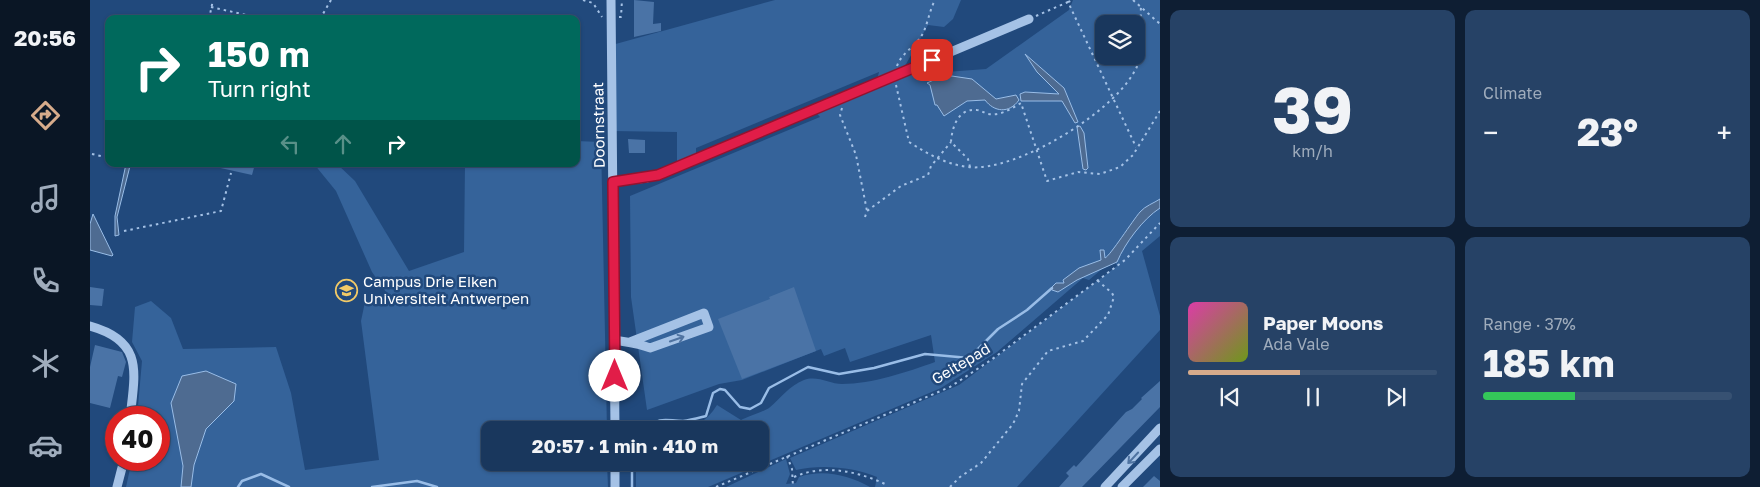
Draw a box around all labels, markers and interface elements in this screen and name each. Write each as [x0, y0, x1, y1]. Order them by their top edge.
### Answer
map controls [1095, 15, 1145, 65]
button: layers [1095, 15, 1145, 65]
text: 20:56 [14, 24, 76, 51]
text: 150 m [208, 33, 310, 75]
icon: right [125, 35, 190, 100]
pin [911, 39, 953, 81]
icon: arrive [918, 46, 946, 74]
text: 39 [1272, 69, 1353, 147]
text: Turn right [208, 75, 311, 102]
street label: Doornstraat [588, 82, 608, 168]
text: Climate [1483, 83, 1542, 103]
icon: directions [28, 98, 63, 133]
text: 23° [1577, 109, 1638, 154]
text: − [1483, 116, 1498, 149]
text: + [1717, 116, 1732, 149]
icon: left [276, 130, 304, 158]
icon: ahead [329, 130, 357, 158]
icon: right [382, 130, 410, 158]
text: km/h [1292, 141, 1333, 161]
icon: music [28, 181, 63, 216]
icon: phone [28, 263, 63, 298]
place label: Campus Drie Eiken Universiteit Antwerpen [363, 272, 529, 307]
school or university icon: Campus Drie Eiken Universiteit Antwerpen [335, 279, 359, 303]
text: Paper Moons [1263, 311, 1383, 334]
text: Range · 37% [1483, 314, 1576, 334]
one-way arrow [668, 333, 684, 343]
text: Ada Vale [1263, 334, 1329, 354]
street label: Geitepad [928, 339, 993, 388]
text: 185 km [1483, 340, 1615, 385]
icon: climate [28, 346, 63, 381]
position arrow [588, 349, 640, 401]
icon: previous [1216, 383, 1244, 411]
icon: pause [1299, 383, 1327, 411]
icon: next [1382, 383, 1410, 411]
speed limit sign: 40 [105, 406, 170, 471]
icon: car [28, 428, 63, 463]
text: 20:57 · 1 min · 410 m [532, 434, 718, 457]
one-way arrow [1127, 451, 1139, 464]

